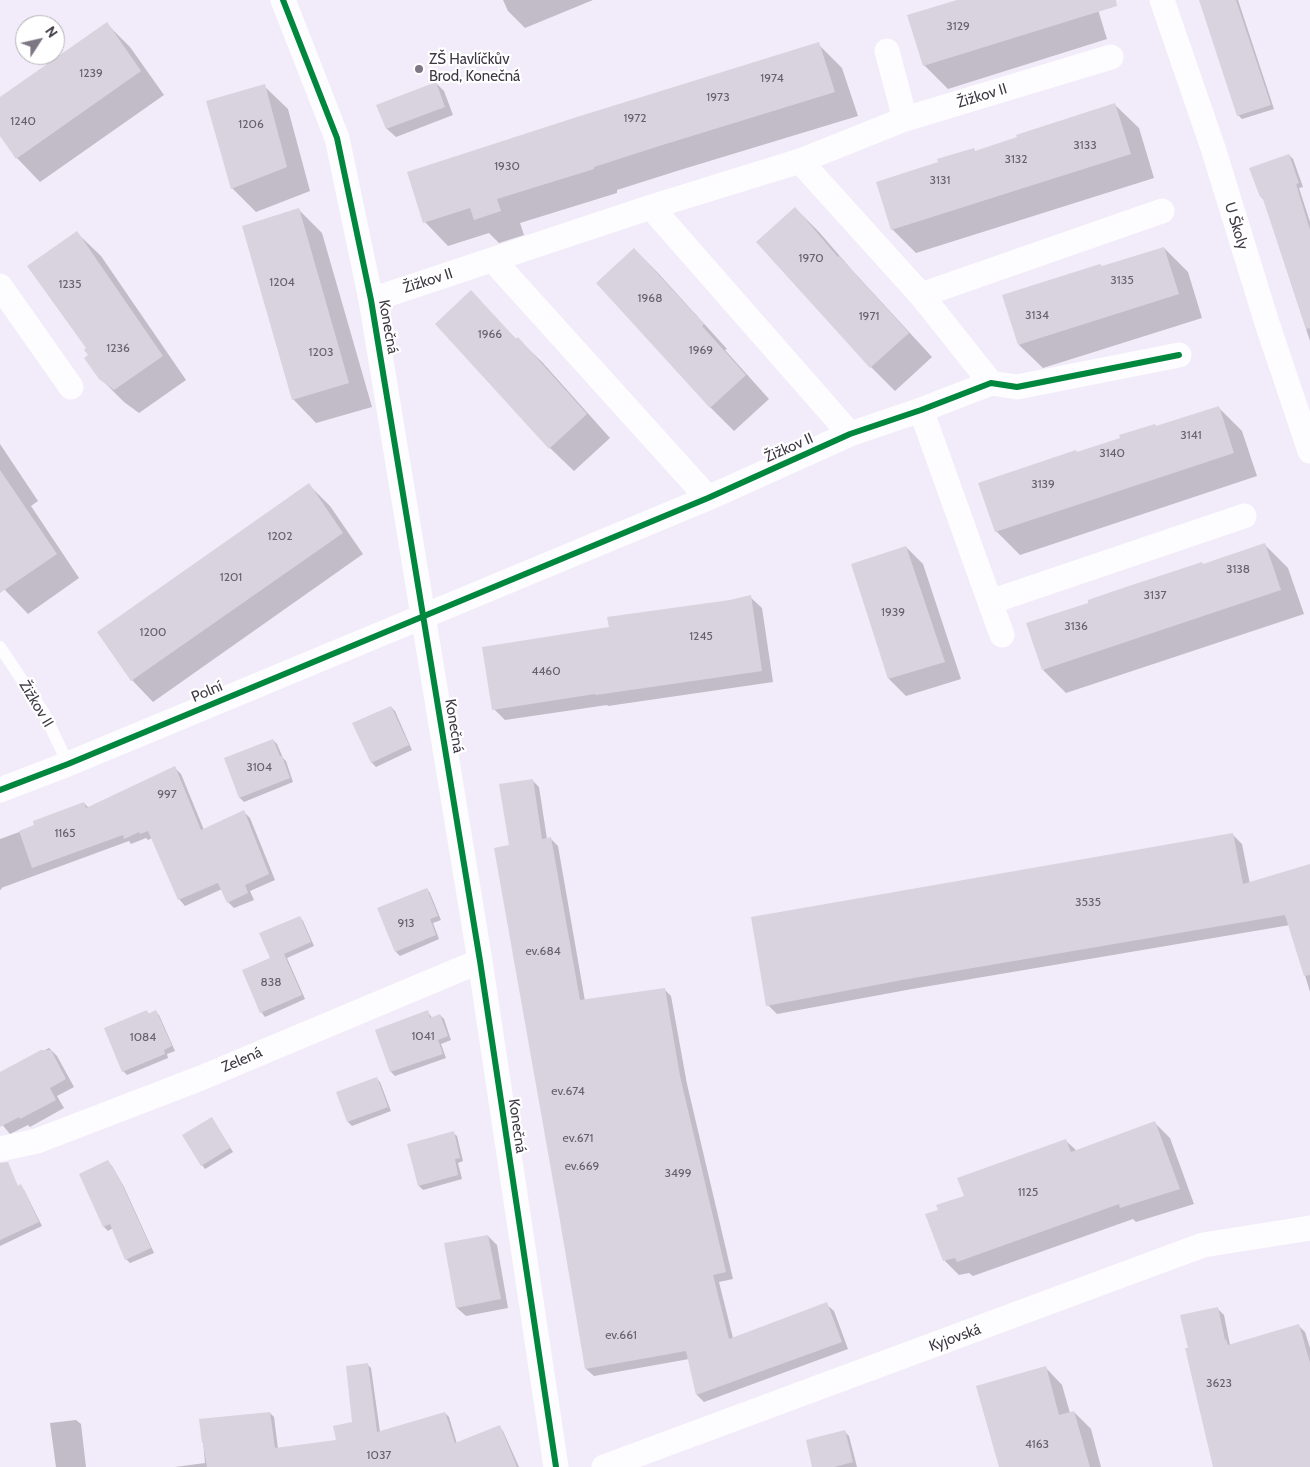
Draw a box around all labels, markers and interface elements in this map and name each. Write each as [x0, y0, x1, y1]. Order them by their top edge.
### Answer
north arrow [15, 15, 65, 65]
house number: 3129 [946, 19, 970, 33]
text: N [41, 23, 62, 41]
place label: ZŠ Havlíčkův Brod, Konečná [429, 51, 520, 86]
marker: ZŠ Havlíčkův Brod, Konečná [413, 63, 425, 75]
house number: 1239 [79, 66, 103, 80]
house number: 1974 [760, 71, 784, 85]
street label: Žižkov II [955, 80, 1009, 112]
house number: 1973 [706, 90, 730, 104]
house number: 1972 [623, 111, 647, 125]
house number: 1240 [10, 114, 36, 128]
house number: 1206 [238, 117, 264, 131]
house number: 3133 [1073, 138, 1097, 152]
house number: 3132 [1004, 152, 1028, 166]
house number: 1930 [494, 159, 520, 173]
house number: 3131 [930, 173, 950, 187]
street label: U Školy [1220, 200, 1252, 252]
house number: 1970 [798, 251, 824, 265]
street label: Žižkov II [401, 265, 455, 297]
house number: 3135 [1110, 273, 1134, 287]
house number: 1204 [269, 275, 295, 289]
house number: 1235 [58, 277, 82, 291]
house number: 1968 [638, 291, 662, 305]
street label: Konečná [374, 299, 402, 355]
house number: 3134 [1025, 308, 1049, 322]
house number: 1971 [859, 309, 879, 323]
house number: 1966 [478, 327, 502, 341]
house number: 1236 [106, 341, 130, 355]
house number: 1969 [689, 343, 713, 357]
house number: 1203 [308, 345, 334, 359]
house number: 3141 [1180, 428, 1202, 442]
street label: Žižkov II [762, 429, 816, 467]
house number: 3140 [1099, 446, 1125, 460]
house number: 3139 [1031, 477, 1055, 491]
house number: 1202 [268, 529, 292, 543]
house number: 3138 [1226, 562, 1250, 576]
house number: 1201 [220, 570, 242, 584]
house number: 3137 [1144, 588, 1166, 602]
house number: 1939 [881, 605, 905, 619]
house number: 3136 [1064, 619, 1088, 633]
house number: 1200 [140, 625, 166, 639]
house number: 1245 [689, 629, 713, 643]
house number: 4460 [531, 664, 561, 678]
street label: Žižkov II [15, 677, 57, 731]
street label: Polní [189, 678, 225, 706]
street label: Konečná [441, 698, 467, 754]
house number: 3104 [246, 760, 272, 774]
house number: 997 [157, 787, 177, 801]
house number: 1165 [54, 826, 76, 840]
house number: 3535 [1075, 895, 1101, 909]
house number: 913 [397, 916, 415, 930]
house number: ev.684 [525, 944, 561, 958]
house number: 838 [260, 975, 282, 989]
house number: 1041 [411, 1029, 435, 1043]
house number: 1084 [130, 1030, 156, 1044]
street label: Zelená [219, 1043, 265, 1077]
house number: ev.674 [551, 1084, 585, 1098]
street label: Konečná [504, 1098, 530, 1154]
house number: ev.671 [563, 1131, 593, 1145]
house number: ev.669 [565, 1159, 599, 1173]
house number: 3499 [664, 1166, 692, 1180]
house number: 1125 [1018, 1185, 1038, 1199]
street label: Kyjovská [927, 1320, 983, 1356]
house number: ev.661 [605, 1328, 637, 1342]
house number: 3623 [1206, 1376, 1232, 1390]
house number: 4163 [1025, 1437, 1049, 1451]
house number: 1037 [367, 1448, 391, 1462]

